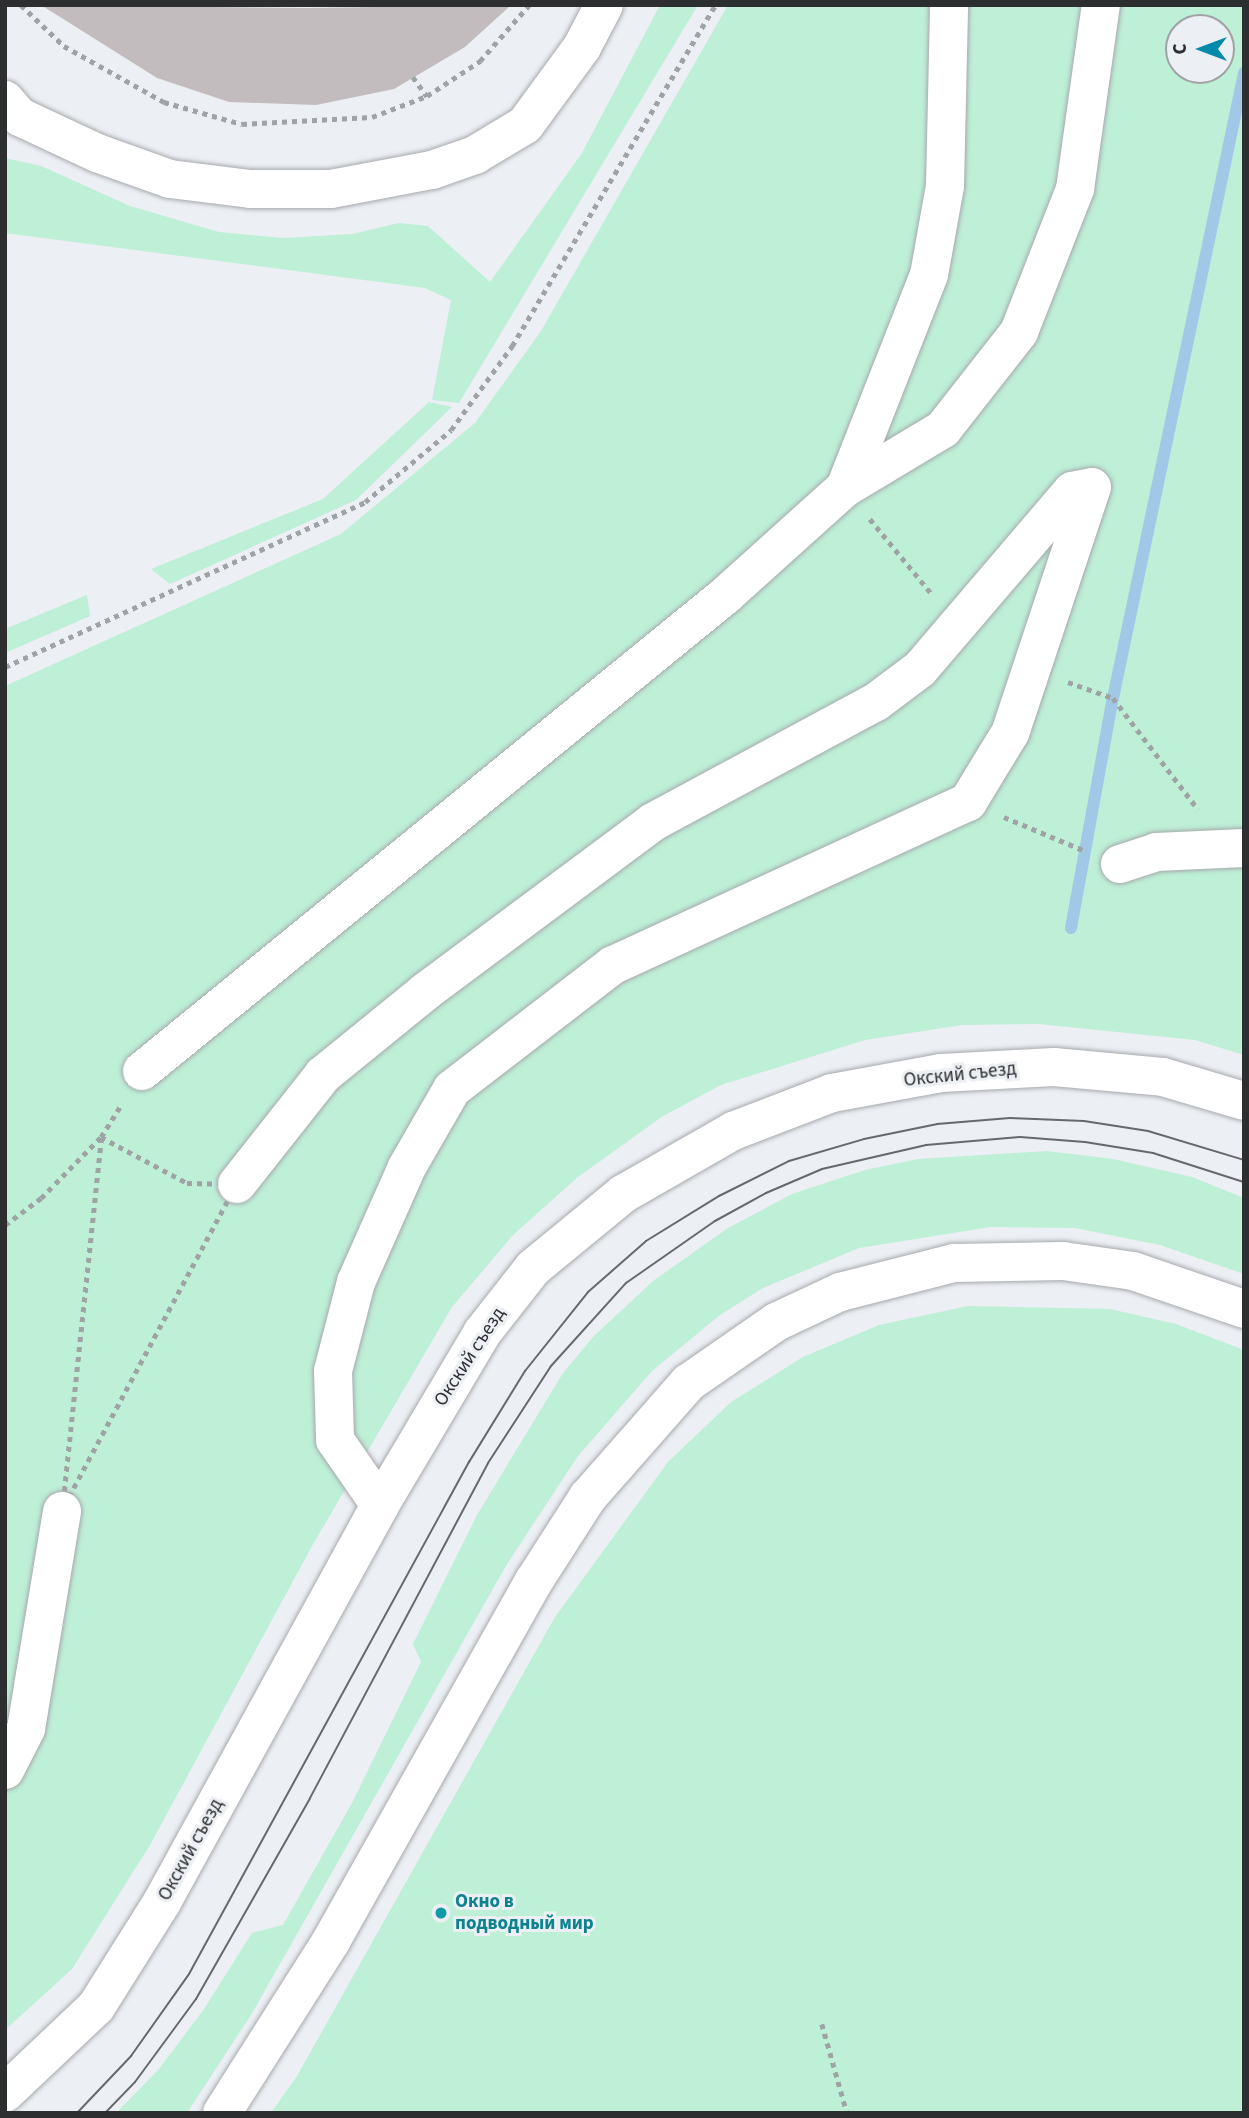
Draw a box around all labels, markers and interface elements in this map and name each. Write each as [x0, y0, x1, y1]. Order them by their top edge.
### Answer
north arrow [1165, 14, 1235, 84]
text: С [1167, 43, 1194, 55]
street label: Окский съезд [903, 1058, 1017, 1092]
street label: Окский съезд [430, 1303, 510, 1411]
street label: Окский съезд [154, 1795, 228, 1905]
place label: Окно в подводный мир [455, 1891, 594, 1935]
marker: Окно в подводный мир [433, 1905, 449, 1921]

